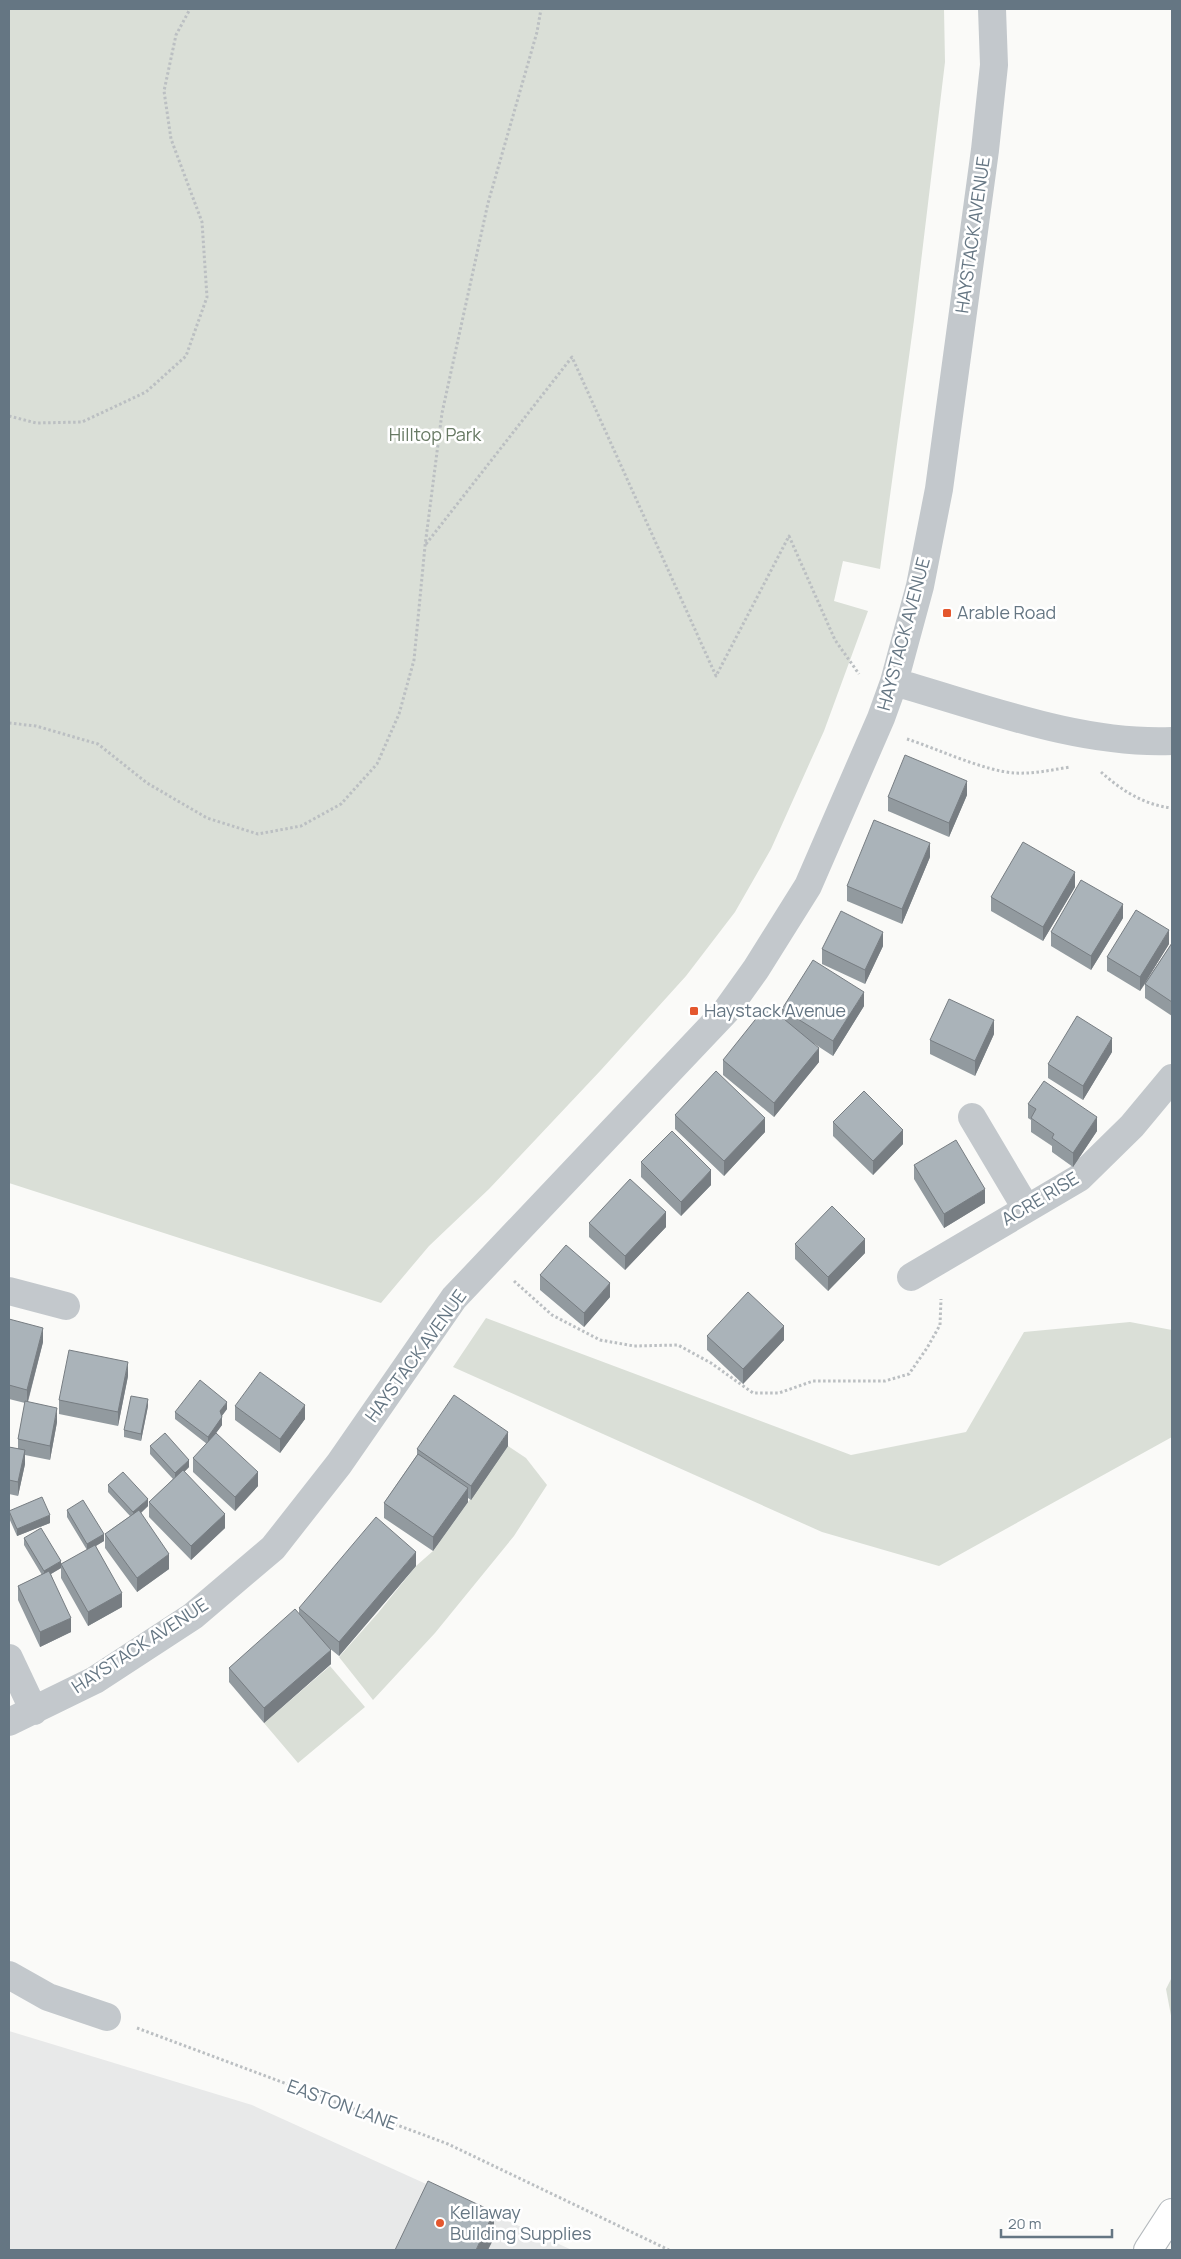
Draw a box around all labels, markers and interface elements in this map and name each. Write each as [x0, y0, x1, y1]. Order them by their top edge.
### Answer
street label: HAYSTACK AVENUE [949, 155, 995, 315]
park label: Hilltop Park [389, 422, 482, 446]
street label: HAYSTACK AVENUE [871, 554, 935, 713]
place label: Arable Road [957, 600, 1056, 624]
marker: Arable Road [941, 607, 953, 619]
place label: Haystack Avenue [704, 998, 846, 1022]
marker: Haystack Avenue [688, 1005, 700, 1017]
street label: ACRE RISE [996, 1166, 1083, 1231]
street label: HAYSTACK AVENUE [359, 1284, 471, 1426]
street label: HAYSTACK AVENUE [67, 1592, 212, 1698]
street label: EASTON LANE [284, 2073, 401, 2135]
place label: Kellaway Building Supplies [450, 2200, 591, 2245]
scale bar [1001, 2206, 1112, 2238]
text: 20 m [1008, 2213, 1041, 2234]
marker: Kellaway Building Supplies [434, 2217, 446, 2229]

